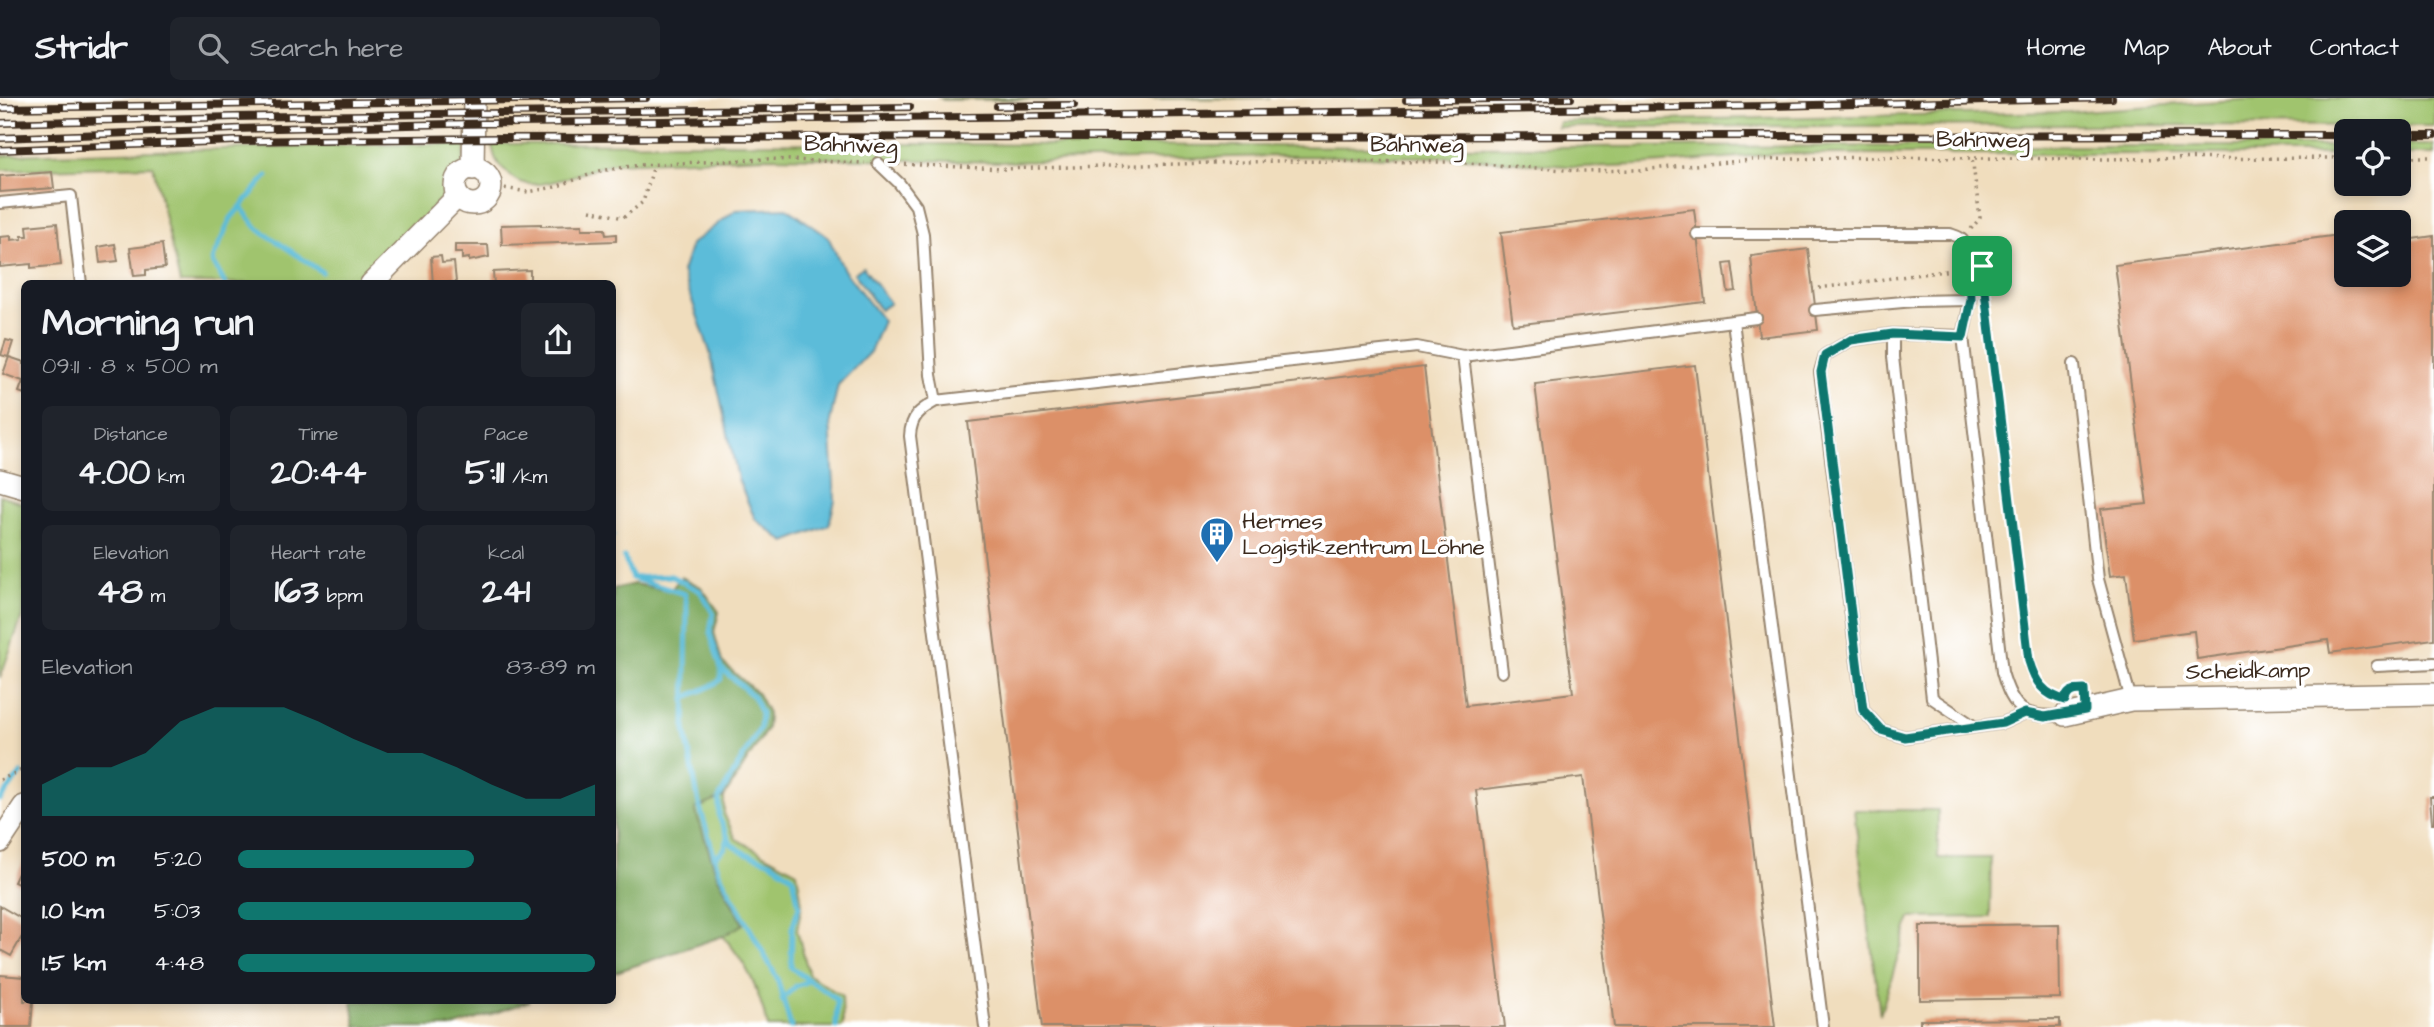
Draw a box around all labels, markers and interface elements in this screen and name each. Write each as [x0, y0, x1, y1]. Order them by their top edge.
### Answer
search box [170, 17, 660, 80]
text: Stridr [35, 25, 128, 71]
icon: search [194, 29, 232, 67]
text: Search here [250, 30, 403, 66]
text: Home [2026, 31, 2086, 65]
text: Map [2124, 31, 2169, 65]
text: About [2207, 31, 2272, 65]
text: Contact [2310, 31, 2399, 65]
map controls [2334, 119, 2411, 287]
button: locate [2334, 119, 2411, 196]
street label: Bahnweg [1936, 123, 2030, 158]
street label: Bahnweg [804, 127, 899, 164]
street label: Bahnweg [1370, 128, 1464, 163]
button: layers [2334, 210, 2411, 287]
pin [1952, 236, 2012, 296]
icon: arrive [1963, 247, 2001, 285]
text: Morning run [42, 298, 254, 350]
button: share [521, 303, 595, 377]
text: 09:11 · 8 × 500 m [42, 350, 218, 382]
text: Distance [94, 421, 168, 448]
text: Time [299, 421, 338, 448]
text: Pace [484, 421, 528, 448]
text: 4.00 [77, 448, 150, 497]
text: 20:44 [271, 448, 366, 497]
text: 5:11 [465, 448, 505, 497]
text: km [150, 464, 184, 491]
text: /km [505, 464, 547, 491]
place label: Hermes Logistikzentrum Löhne [1242, 505, 1485, 564]
building icon: Hermes Logistikzentrum Löhne [1198, 515, 1236, 564]
text: Elevation [93, 540, 168, 567]
text: Heart rate [271, 540, 366, 567]
text: kcal [488, 540, 524, 567]
text: 48 [96, 567, 143, 616]
text: 163 [275, 567, 319, 616]
text: 241 [482, 567, 530, 616]
text: m [143, 583, 165, 610]
text: bpm [319, 583, 362, 610]
text: Elevation [42, 651, 133, 683]
text: 83–89 m [506, 651, 595, 683]
street label: Scheidkamp [2185, 654, 2311, 688]
text: 500 m [42, 843, 114, 875]
text: 5:20 [154, 843, 202, 875]
text: 1.0 km [42, 895, 104, 927]
text: 5:03 [154, 895, 200, 927]
text: 1.5 km [42, 947, 106, 979]
text: 4:48 [154, 947, 204, 979]

